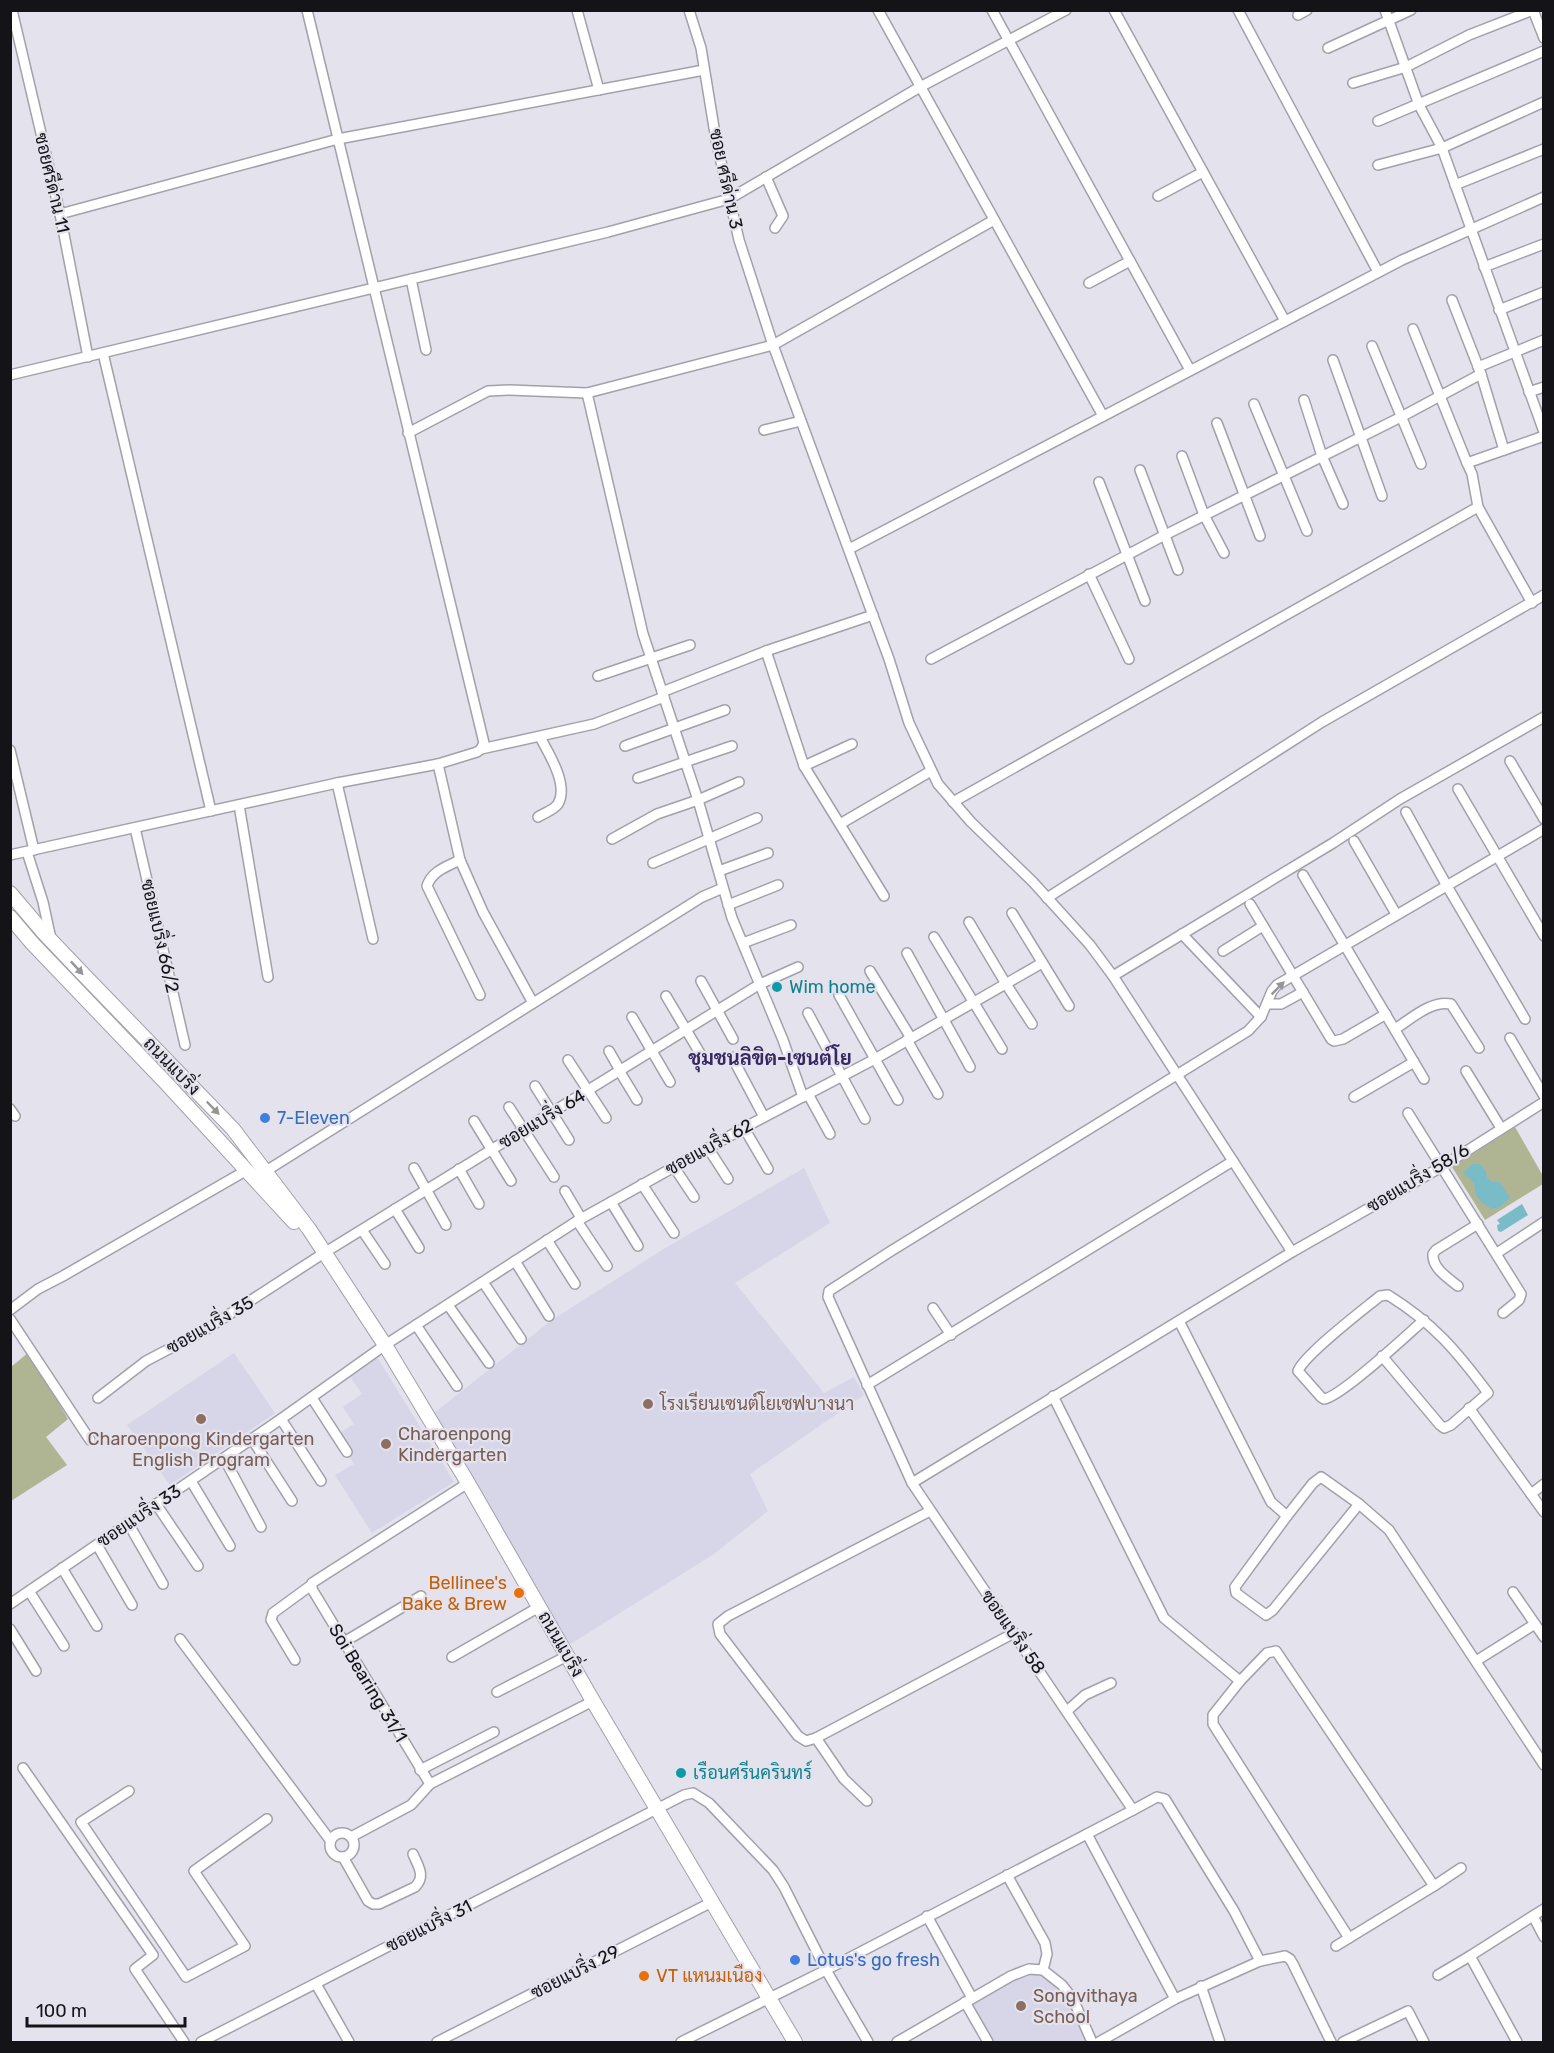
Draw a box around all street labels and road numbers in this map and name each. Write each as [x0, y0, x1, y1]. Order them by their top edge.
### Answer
street label: ซอย ศรีด่าน 3 [705, 126, 749, 231]
street label: ซอยศรีด่าน 11 [30, 130, 76, 235]
street label: ซอยแบริ่ง 66/2 [136, 876, 188, 995]
street label: ถนนแบริ่ง [139, 1029, 208, 1100]
street label: ซอยแบริ่ง 64 [492, 1081, 589, 1153]
street label: ซอยแบริ่ง 62 [659, 1110, 757, 1180]
street label: ซอยแบริ่ง 58/6 [1360, 1135, 1473, 1217]
street label: ซอยแบริ่ง 35 [160, 1288, 257, 1359]
street label: ซอยแบริ่ง 33 [90, 1476, 185, 1552]
street label: ซอยแบริ่ง 58 [976, 1583, 1053, 1678]
street label: ถนนแบริ่ง [533, 1605, 592, 1681]
street label: Soi Bearing 31/1 [324, 1620, 412, 1746]
street label: ซอยแบริ่ง 31 [380, 1891, 476, 1957]
street label: ซอยแบริ่ง 29 [525, 1937, 623, 2004]

